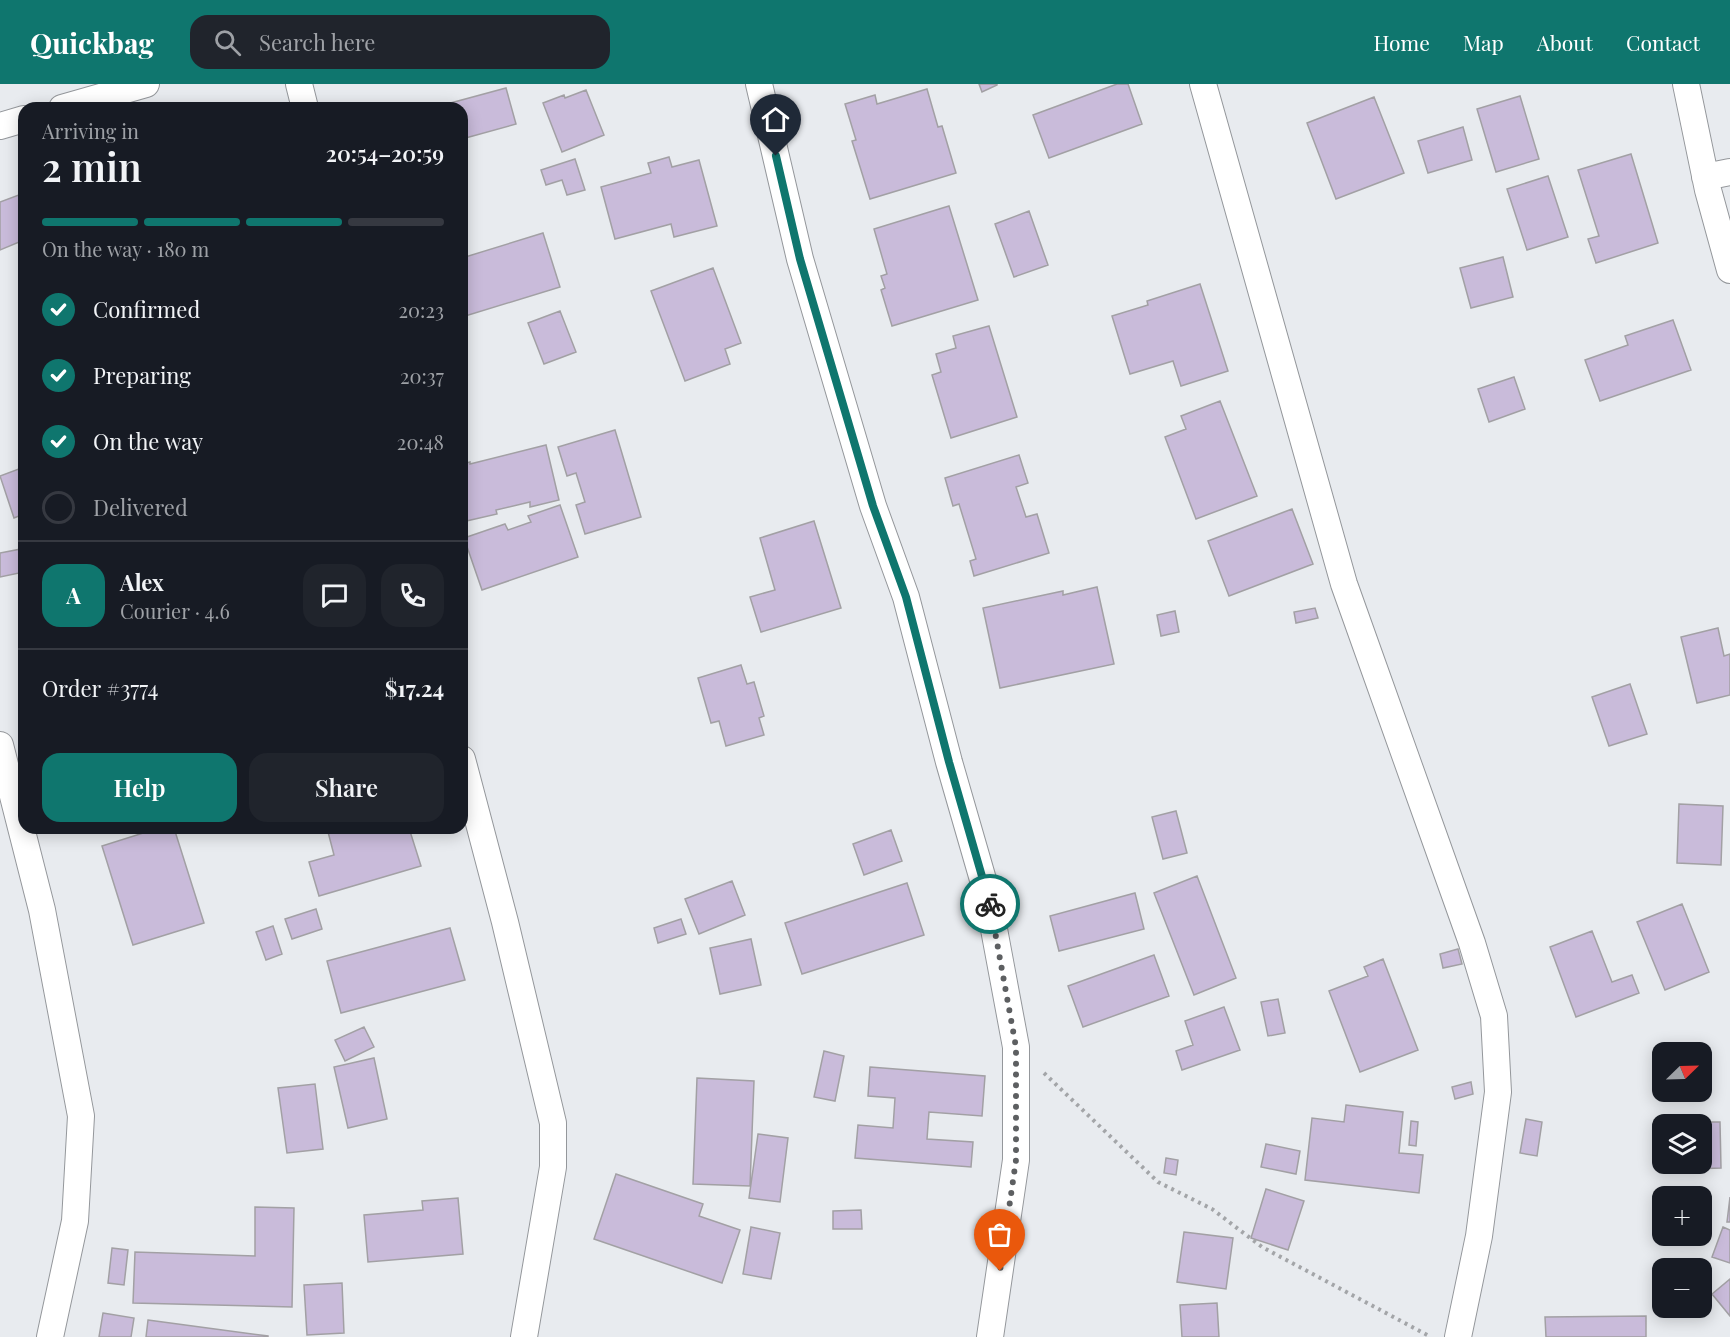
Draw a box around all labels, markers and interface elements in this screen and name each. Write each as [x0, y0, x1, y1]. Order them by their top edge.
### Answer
search box [190, 15, 610, 69]
text: Quickbag [30, 24, 154, 61]
icon: search [211, 26, 244, 59]
text: Search here [259, 27, 375, 57]
text: Home [1374, 28, 1430, 56]
text: Map [1463, 28, 1504, 56]
text: About [1537, 28, 1593, 56]
text: Contact [1626, 28, 1700, 56]
pin [750, 94, 801, 156]
icon: home [759, 103, 792, 136]
text: Arriving in [42, 117, 139, 144]
text: 20:54–20:59 [326, 138, 444, 168]
text: 2 min [42, 140, 142, 192]
text: On the way · 180 m [42, 235, 209, 262]
icon: check [42, 293, 75, 326]
text: Confirmed [93, 294, 200, 324]
text: 20:23 [399, 296, 444, 323]
icon: check [42, 359, 75, 392]
text: Preparing [93, 360, 191, 390]
text: 20:37 [400, 362, 444, 389]
icon: check [42, 425, 75, 458]
text: On the way [93, 426, 203, 456]
text: 20:48 [397, 428, 444, 455]
text: Delivered [93, 492, 188, 522]
button: chat [303, 564, 366, 627]
button: phone [381, 564, 444, 627]
text: Alex [120, 567, 164, 597]
text: A [66, 580, 81, 610]
text: Courier · 4.6 [120, 597, 230, 624]
text: Order #3774 [42, 673, 158, 703]
text: $17.24 [385, 673, 444, 703]
button: Help [42, 753, 237, 822]
button: Share [249, 753, 444, 822]
courier [960, 874, 1020, 934]
icon: bike [974, 888, 1007, 921]
north arrow [1652, 1042, 1712, 1102]
map controls [1652, 1042, 1712, 1318]
button: layers [1652, 1114, 1712, 1174]
button: + [1652, 1186, 1712, 1246]
pin [974, 1209, 1025, 1271]
icon: bag [983, 1218, 1016, 1251]
button: − [1652, 1258, 1712, 1318]

